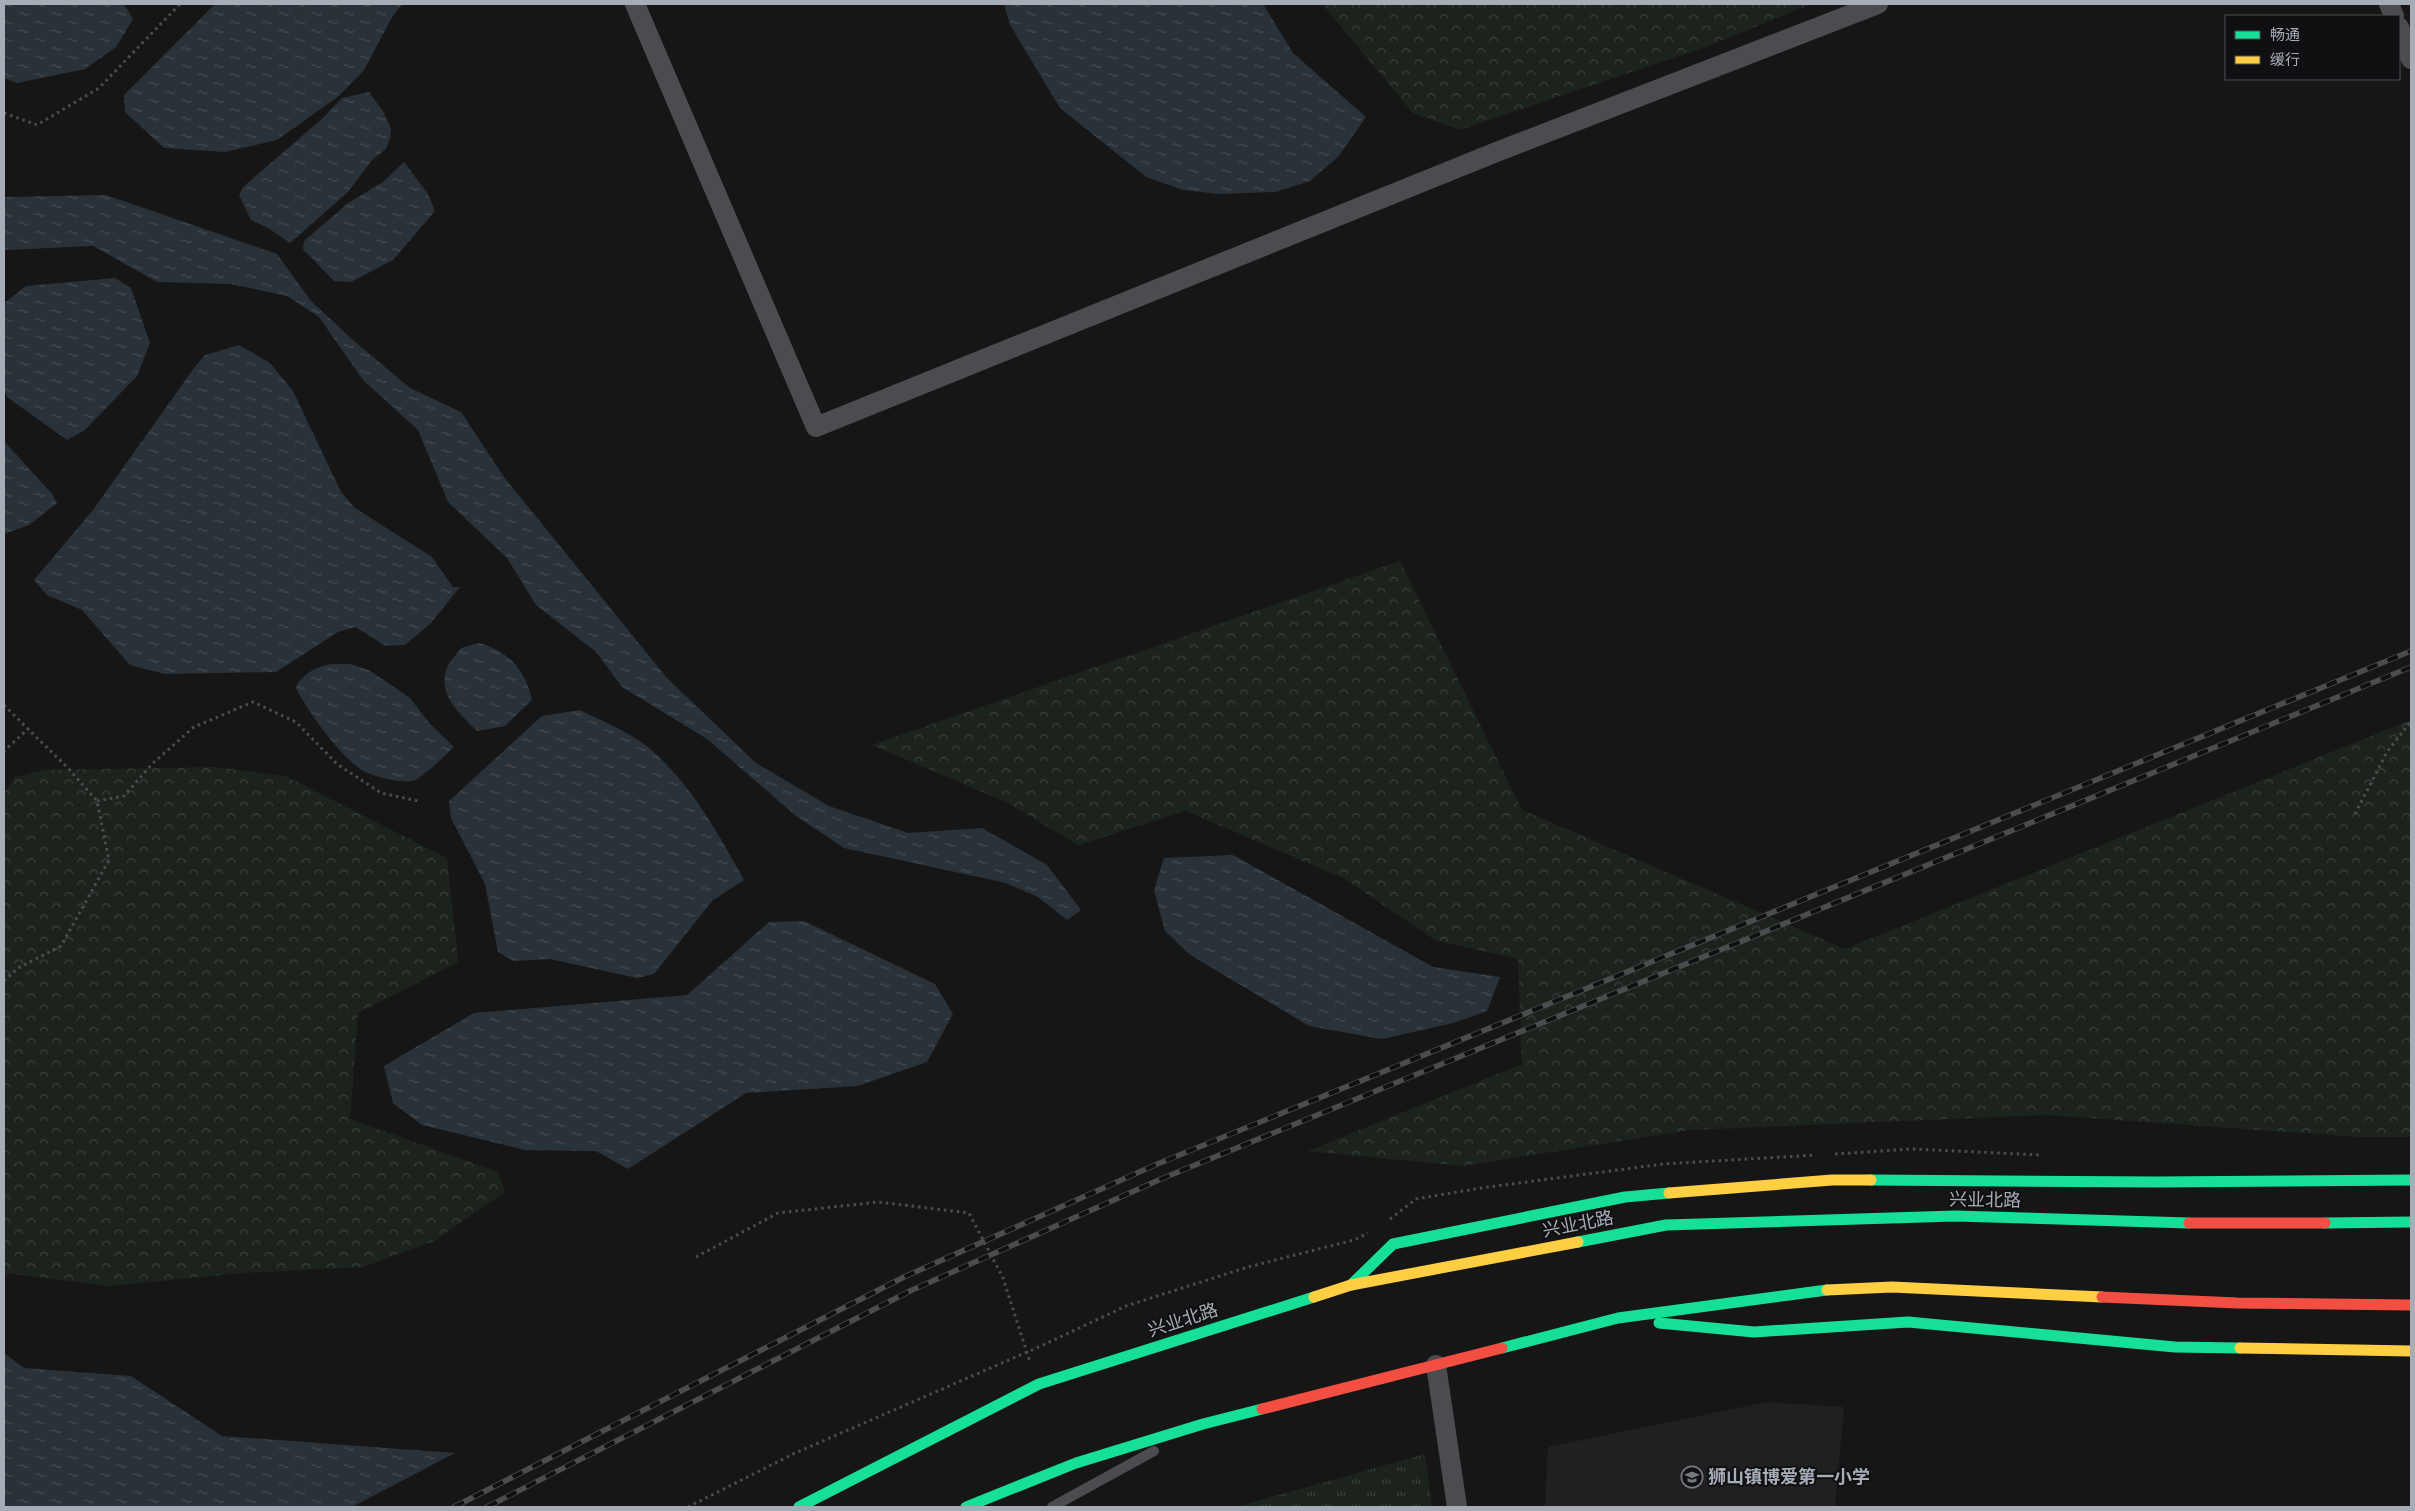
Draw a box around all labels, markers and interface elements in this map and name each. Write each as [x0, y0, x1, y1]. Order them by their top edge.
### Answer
legend [2225, 15, 2400, 80]
text: 畅通 [2270, 26, 2300, 43]
text: 缓行 [2270, 51, 2300, 68]
street label: 兴业北路 [1949, 1188, 2021, 1211]
street label: 兴业北路 [1541, 1206, 1615, 1241]
street label: 兴业北路 [1145, 1298, 1220, 1341]
school or university icon: 狮山镇博爱第一小学 [1680, 1465, 1704, 1489]
place label: 狮山镇博爱第一小学 [1708, 1466, 1870, 1487]

